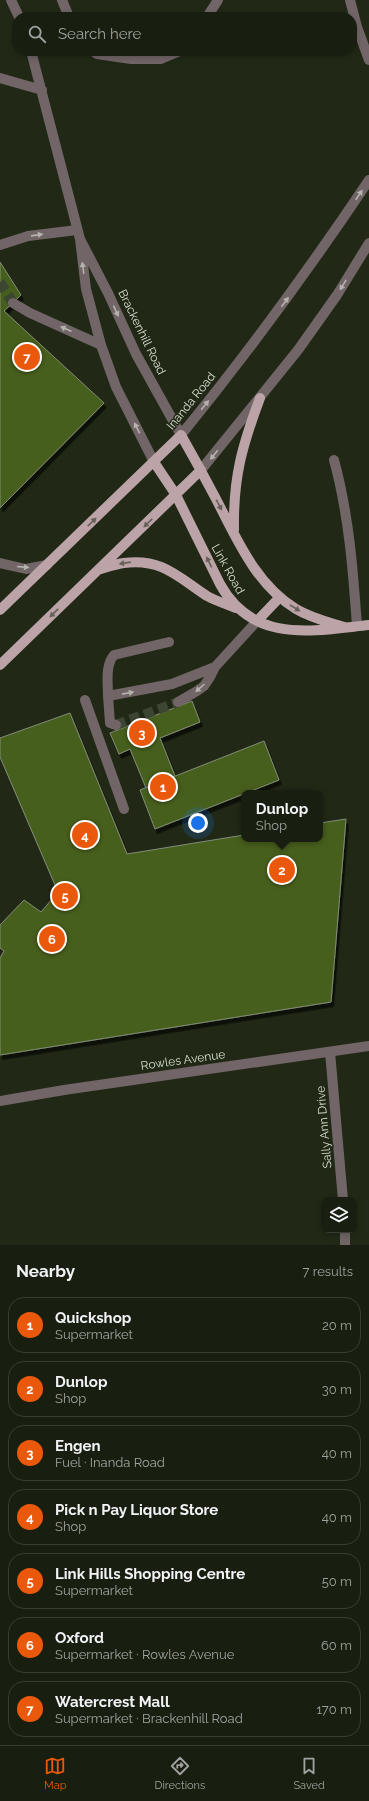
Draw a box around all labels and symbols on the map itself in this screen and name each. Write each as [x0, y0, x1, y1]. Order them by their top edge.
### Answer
one-way arrow [355, 190, 363, 200]
one-way arrow [31, 232, 43, 238]
one-way arrow [80, 262, 86, 274]
one-way arrow [340, 279, 347, 291]
street label: Brackenhill Road [115, 287, 169, 377]
one-way arrow [281, 297, 289, 308]
one-way arrow [113, 305, 119, 317]
one-way arrow [60, 326, 71, 332]
pin: 7 [14, 342, 40, 372]
street label: Inanda Road [164, 370, 218, 432]
one-way arrow [201, 400, 210, 411]
one-way arrow [134, 422, 140, 433]
one-way arrow [209, 450, 218, 460]
one-way arrow [216, 499, 222, 511]
one-way arrow [87, 517, 97, 527]
one-way arrow [143, 518, 153, 527]
street label: Link Road [209, 542, 247, 596]
one-way arrow [206, 557, 212, 568]
one-way arrow [119, 560, 131, 566]
one-way arrow [17, 564, 29, 571]
one-way arrow [290, 604, 300, 612]
one-way arrow [49, 608, 59, 618]
one-way arrow [195, 683, 205, 693]
one-way arrow [122, 689, 134, 695]
pin: 3 [129, 718, 155, 748]
pin: 1 [150, 772, 176, 802]
your location [188, 813, 208, 833]
pin: 4 [72, 820, 98, 850]
pin: 2 [269, 855, 295, 885]
pin: 5 [52, 881, 78, 911]
pin: 6 [39, 924, 65, 954]
street label: Rowles Avenue [140, 1047, 226, 1073]
street label: Sally Ann Drive [313, 1085, 335, 1169]

